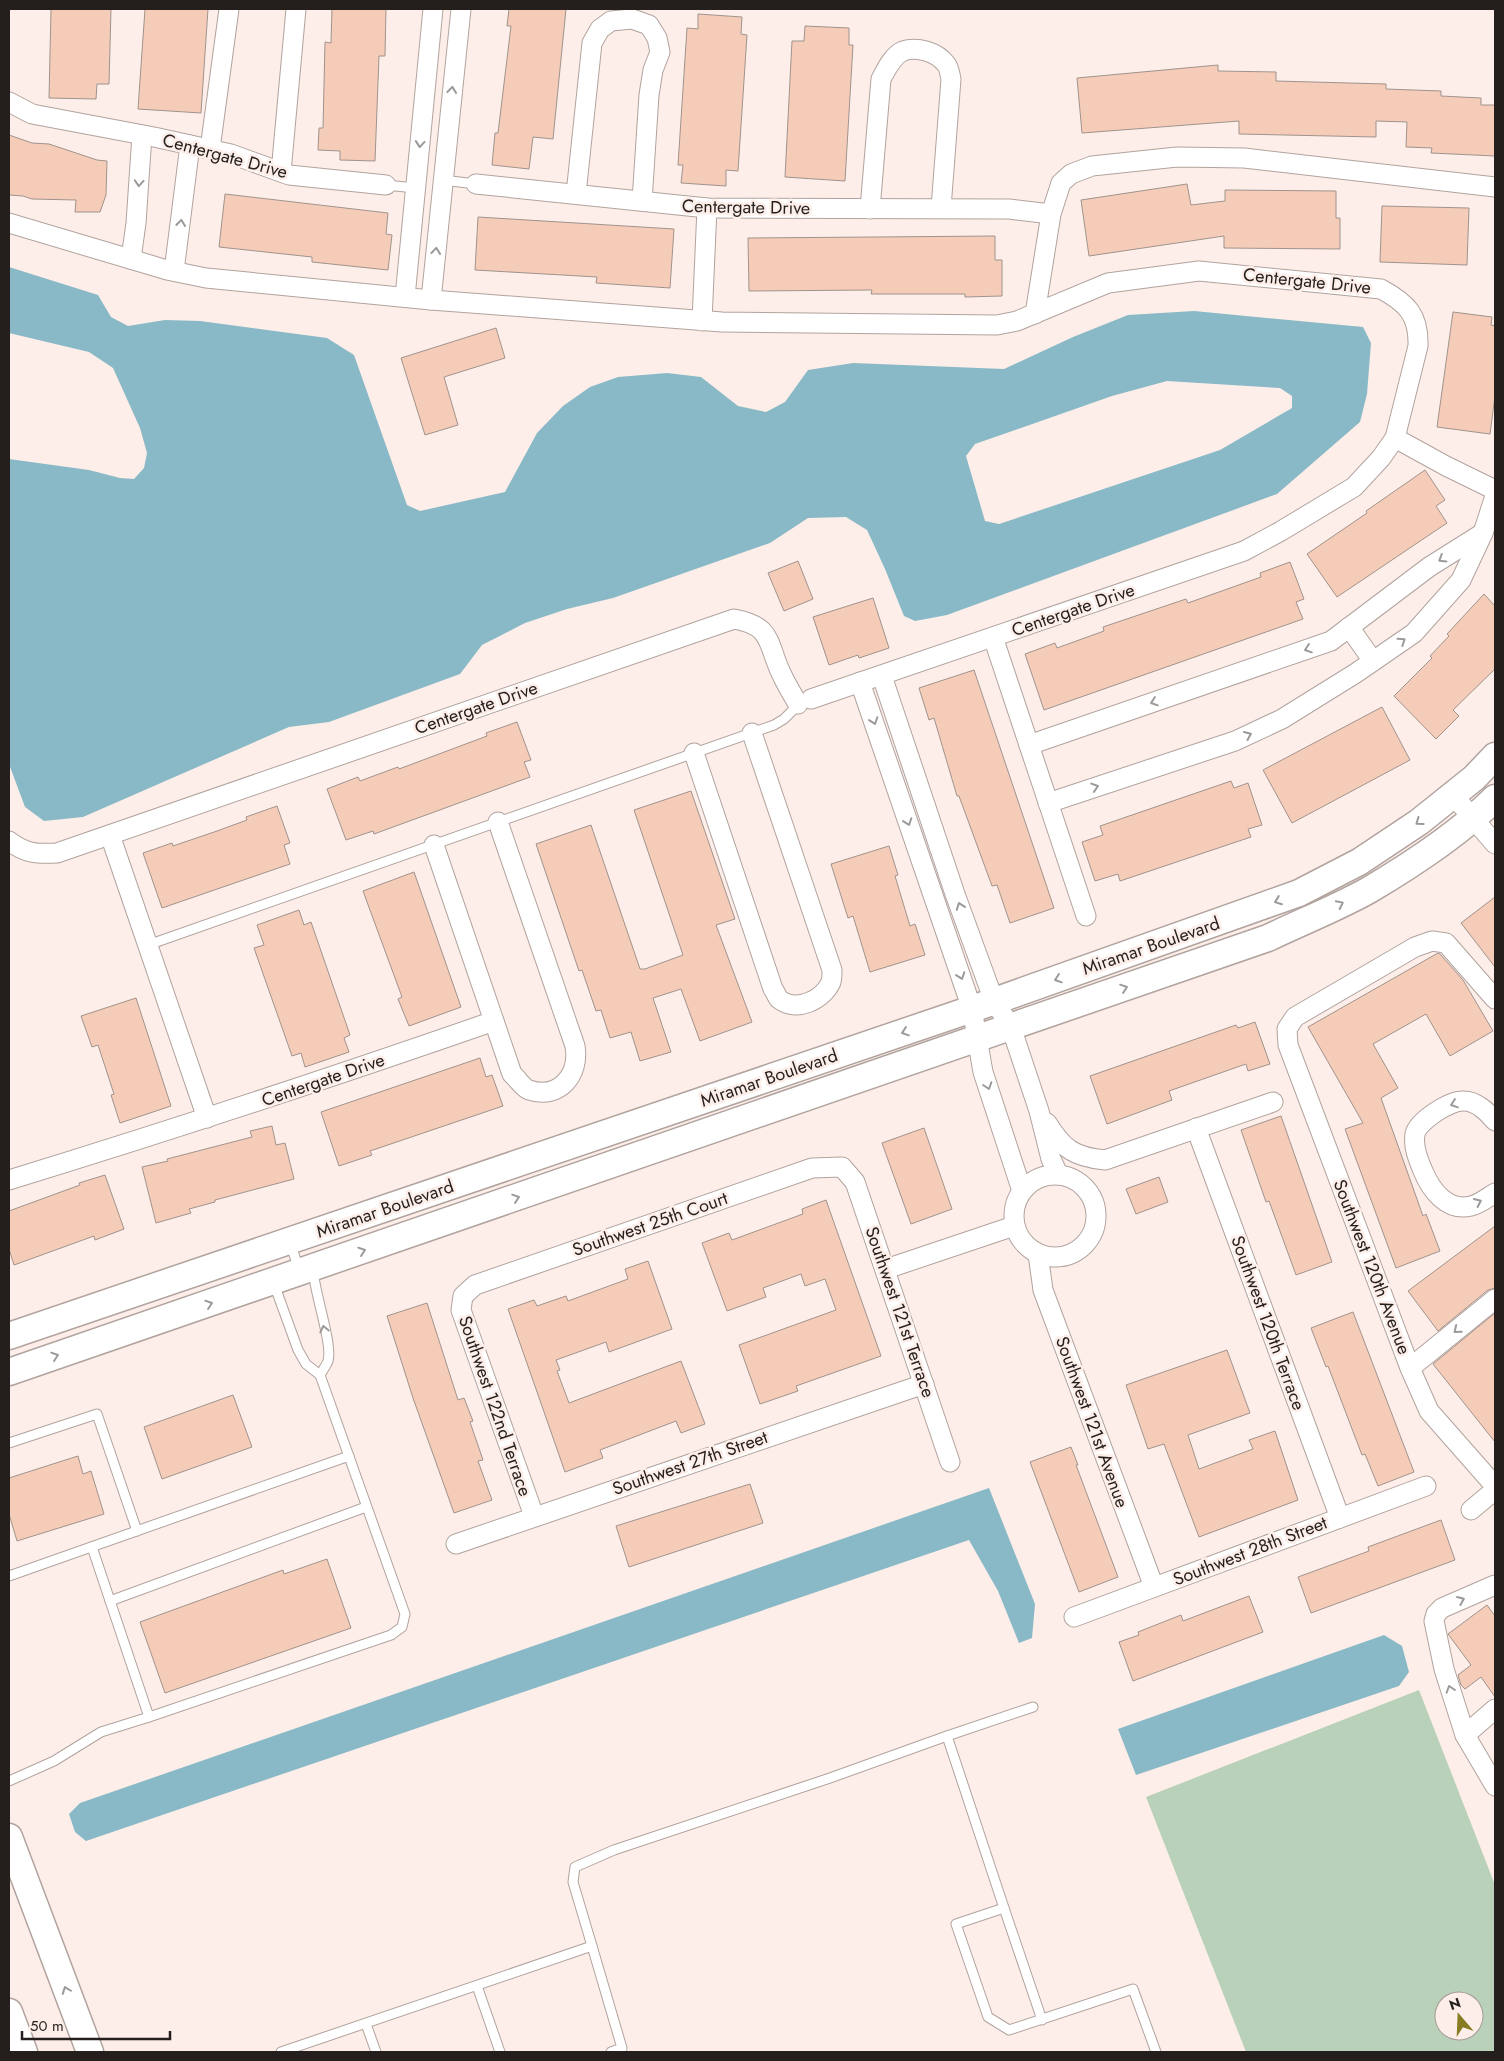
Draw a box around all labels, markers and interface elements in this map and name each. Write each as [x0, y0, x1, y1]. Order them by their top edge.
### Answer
one-way arrow [446, 85, 457, 93]
street label: Centergate Drive [160, 127, 290, 185]
one-way arrow [414, 141, 425, 149]
one-way arrow [134, 180, 145, 188]
street label: Centergate Drive [682, 193, 810, 221]
one-way arrow [175, 219, 186, 227]
one-way arrow [430, 247, 441, 255]
street label: Centergate Drive [1242, 261, 1372, 301]
one-way arrow [1438, 552, 1447, 562]
street label: Centergate Drive [1008, 577, 1138, 643]
one-way arrow [1396, 638, 1406, 647]
one-way arrow [1304, 643, 1312, 653]
street label: Centergate Drive [411, 675, 541, 741]
one-way arrow [1150, 696, 1159, 706]
one-way arrow [868, 716, 878, 725]
one-way arrow [1243, 730, 1252, 741]
one-way arrow [1090, 783, 1098, 793]
one-way arrow [1415, 816, 1425, 825]
one-way arrow [902, 817, 912, 826]
one-way arrow [1274, 896, 1282, 906]
one-way arrow [1335, 900, 1344, 910]
one-way arrow [955, 902, 965, 911]
street label: Miramar Boulevard [1079, 910, 1223, 982]
one-way arrow [955, 971, 965, 980]
one-way arrow [1055, 973, 1063, 983]
one-way arrow [1119, 984, 1127, 994]
one-way arrow [901, 1026, 910, 1036]
street label: Miramar Boulevard [697, 1042, 841, 1114]
street label: Centergate Drive [258, 1047, 388, 1113]
one-way arrow [982, 1081, 992, 1090]
one-way arrow [1450, 1098, 1459, 1108]
street label: Miramar Boulevard [313, 1173, 457, 1245]
street label: Southwest 120th Avenue [1327, 1176, 1417, 1358]
street label: Southwest 25th Court [569, 1185, 732, 1263]
one-way arrow [511, 1194, 520, 1204]
one-way arrow [1473, 1198, 1482, 1209]
street label: Southwest 121st Terrace [859, 1223, 941, 1401]
street label: Southwest 120th Terrace [1224, 1232, 1312, 1414]
one-way arrow [357, 1247, 366, 1257]
one-way arrow [204, 1300, 212, 1310]
street label: Southwest 122nd Terrace [452, 1312, 538, 1500]
one-way arrow [319, 1324, 330, 1333]
one-way arrow [1454, 1324, 1463, 1332]
street label: Southwest 121st Avenue [1049, 1333, 1135, 1511]
one-way arrow [50, 1352, 59, 1362]
street label: Southwest 27th Street [609, 1424, 772, 1502]
street label: Southwest 28th Street [1169, 1509, 1331, 1592]
one-way arrow [1456, 1595, 1465, 1606]
one-way arrow [1446, 1685, 1456, 1693]
one-way arrow [62, 1986, 72, 1995]
north arrow [1434, 1991, 1484, 2041]
text: N [1446, 1992, 1463, 2015]
scale bar [22, 2008, 170, 2040]
text: 50 m [30, 2015, 64, 2037]

